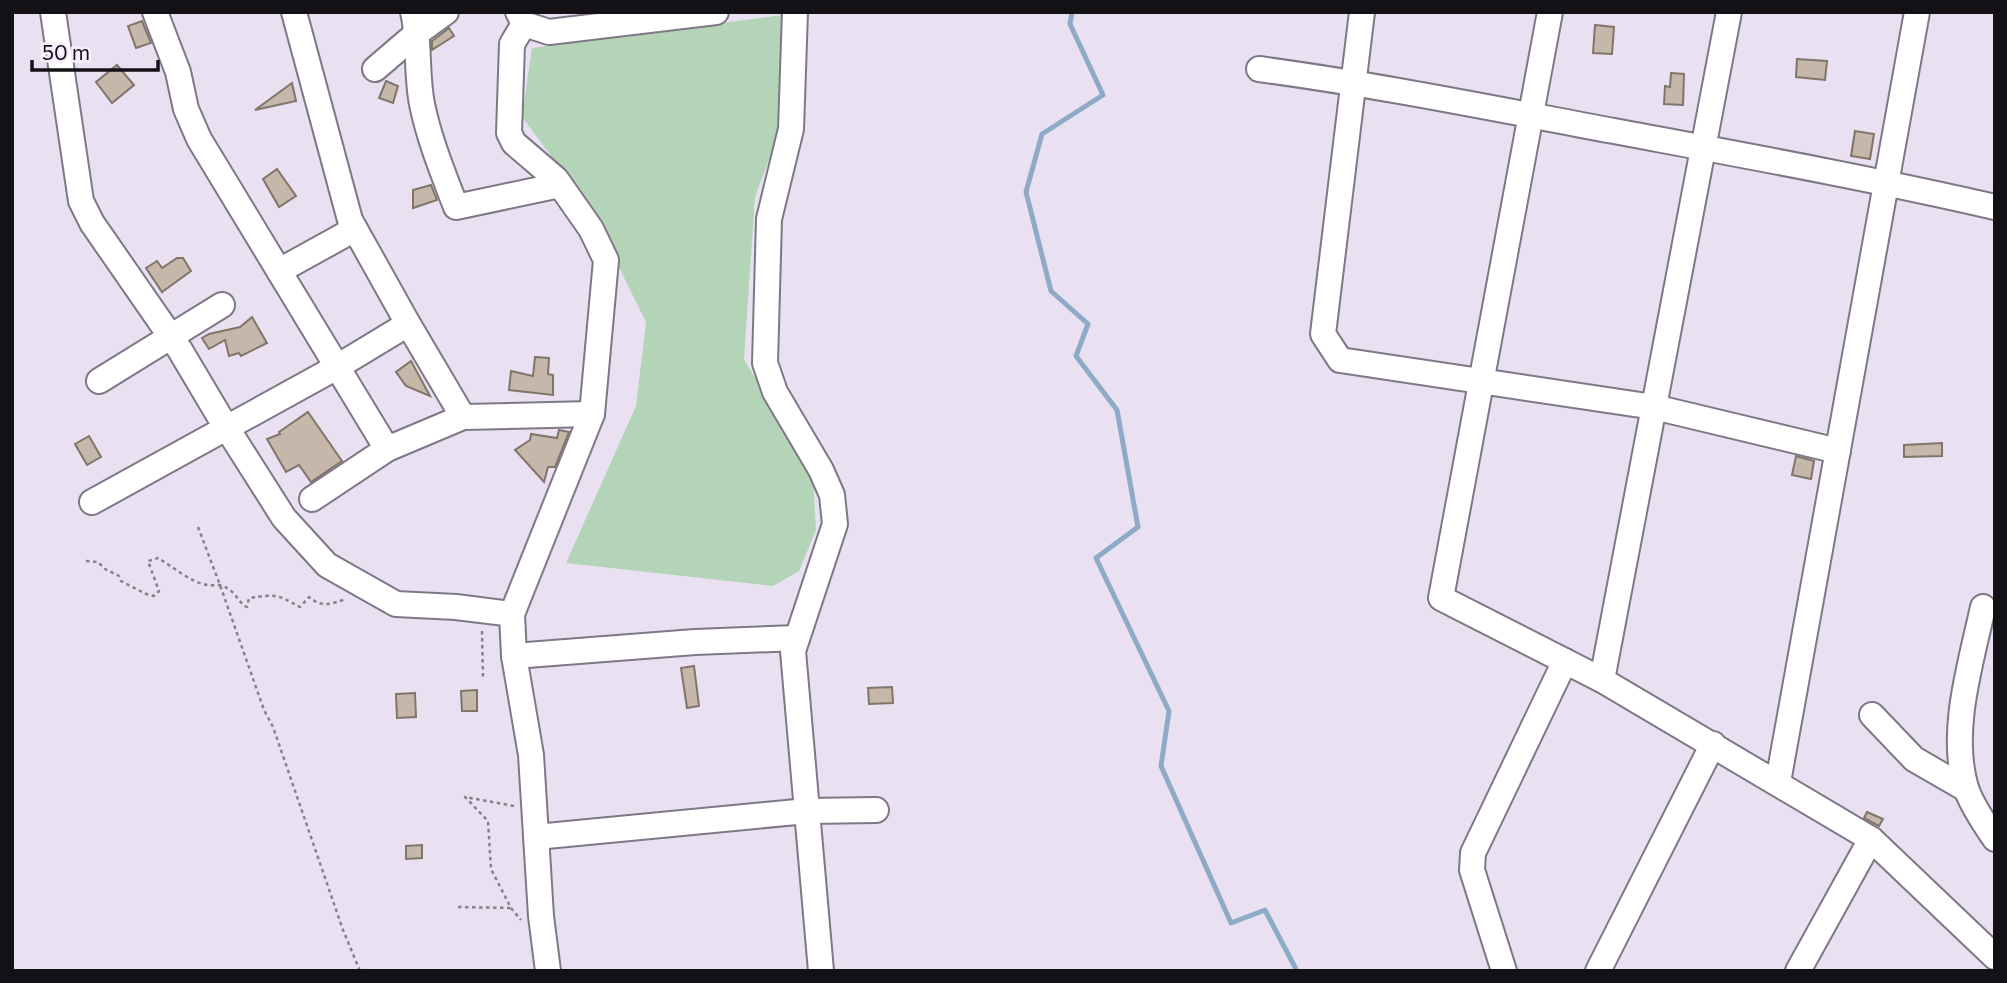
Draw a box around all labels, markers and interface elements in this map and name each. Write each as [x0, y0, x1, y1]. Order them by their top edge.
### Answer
scale bar [32, 28, 158, 72]
text: 50 m [42, 39, 90, 64]

